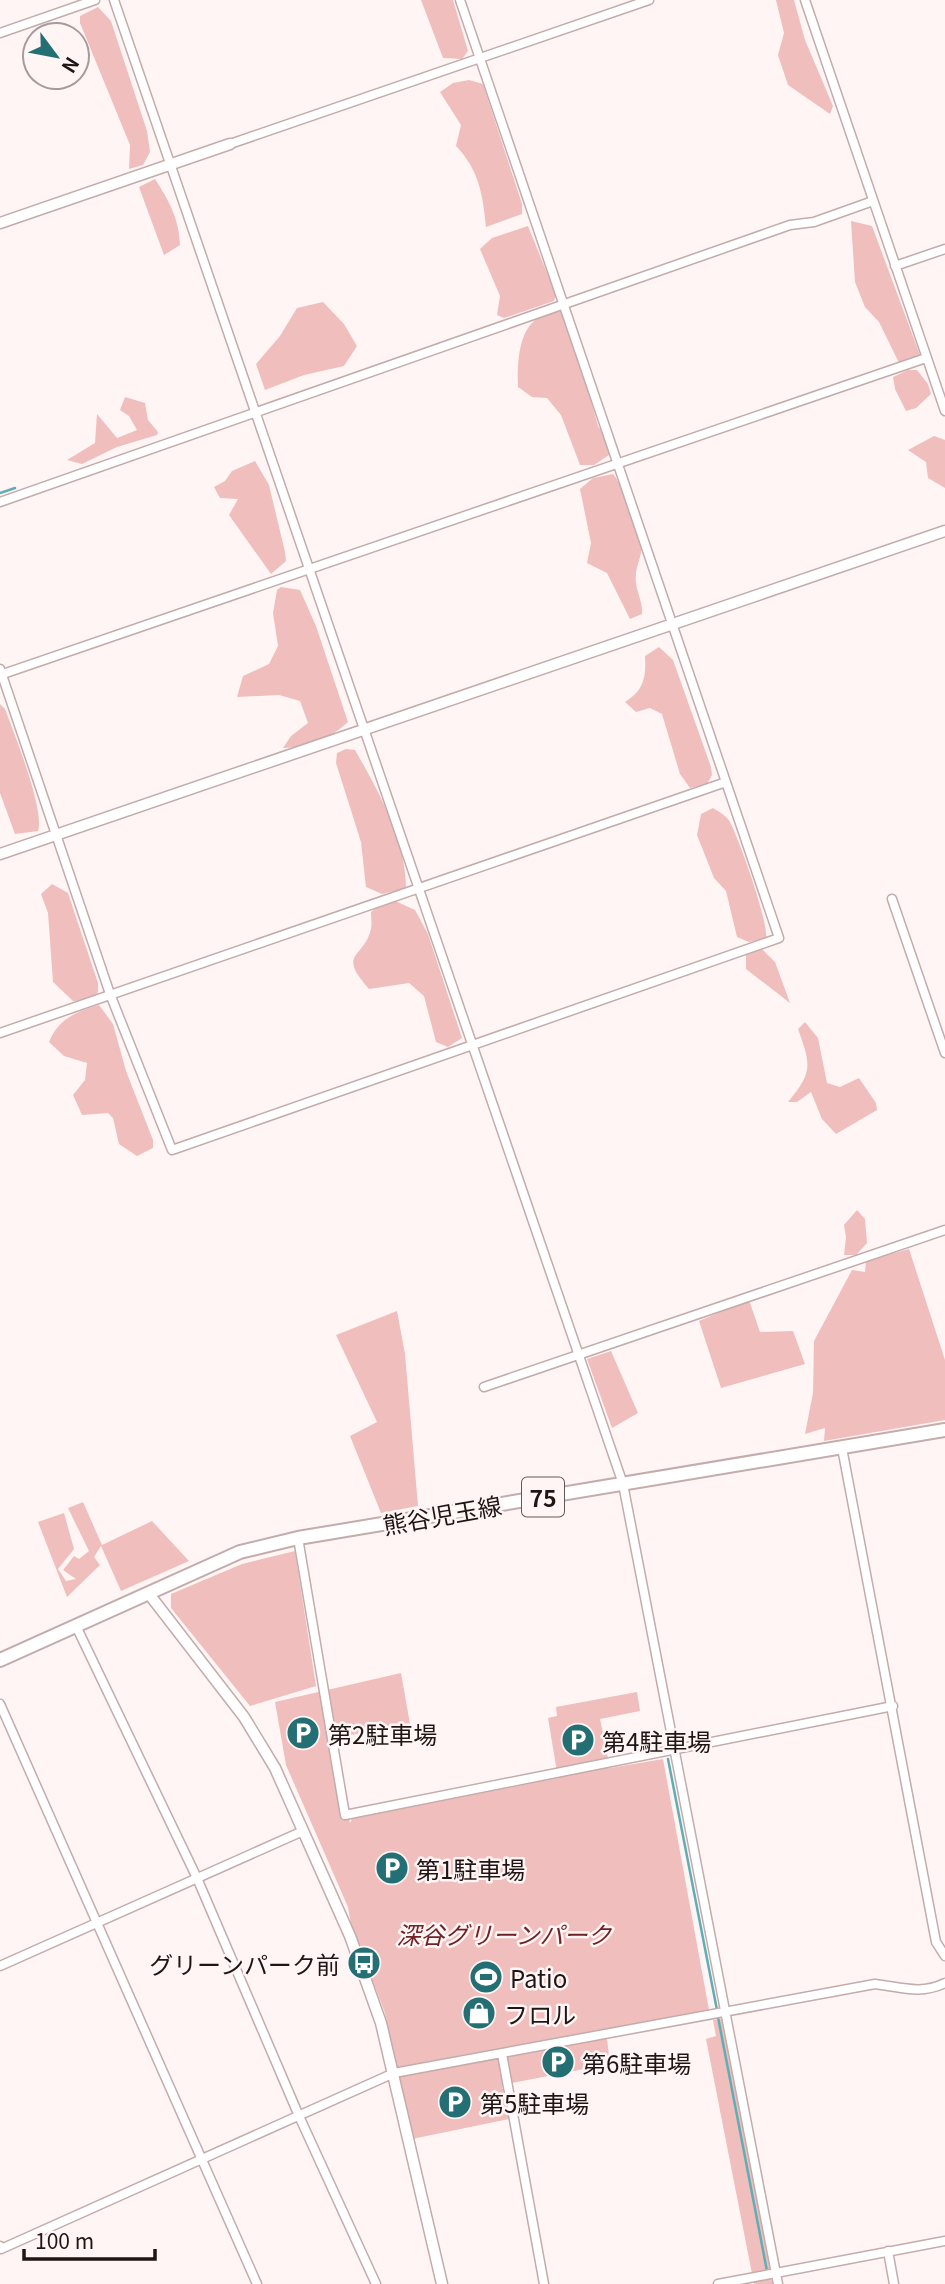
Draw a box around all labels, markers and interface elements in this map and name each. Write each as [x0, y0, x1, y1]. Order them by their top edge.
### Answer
north arrow [21, 21, 91, 91]
text: N [56, 53, 87, 79]
road number: 75 [522, 1478, 564, 1516]
street label: 熊谷児玉線 [380, 1486, 504, 1542]
parking icon: 第2駐車場 [284, 1714, 322, 1752]
place label: 第2駐車場 [328, 1716, 437, 1751]
parking icon: 第4駐車場 [559, 1721, 597, 1759]
place label: 第4駐車場 [602, 1723, 711, 1758]
parking icon: 第1駐車場 [373, 1849, 411, 1887]
place label: 第1駐車場 [416, 1851, 525, 1886]
park label: 深谷グリーンパーク [397, 1916, 612, 1951]
bus stop icon: グリーンパーク前 [345, 1944, 383, 1982]
place label: グリーンパーク前 [149, 1946, 340, 1981]
sports icon: Patio [467, 1958, 505, 1996]
place label: Patio [510, 1960, 567, 1995]
shop icon: フロル [460, 1994, 498, 2032]
place label: フロル [504, 1996, 576, 2031]
parking icon: 第6駐車場 [539, 2043, 577, 2081]
place label: 第6駐車場 [582, 2045, 691, 2080]
parking icon: 第5駐車場 [436, 2083, 474, 2121]
place label: 第5駐車場 [480, 2085, 589, 2120]
scale bar [24, 2218, 156, 2262]
text: 100 m [35, 2225, 94, 2255]

